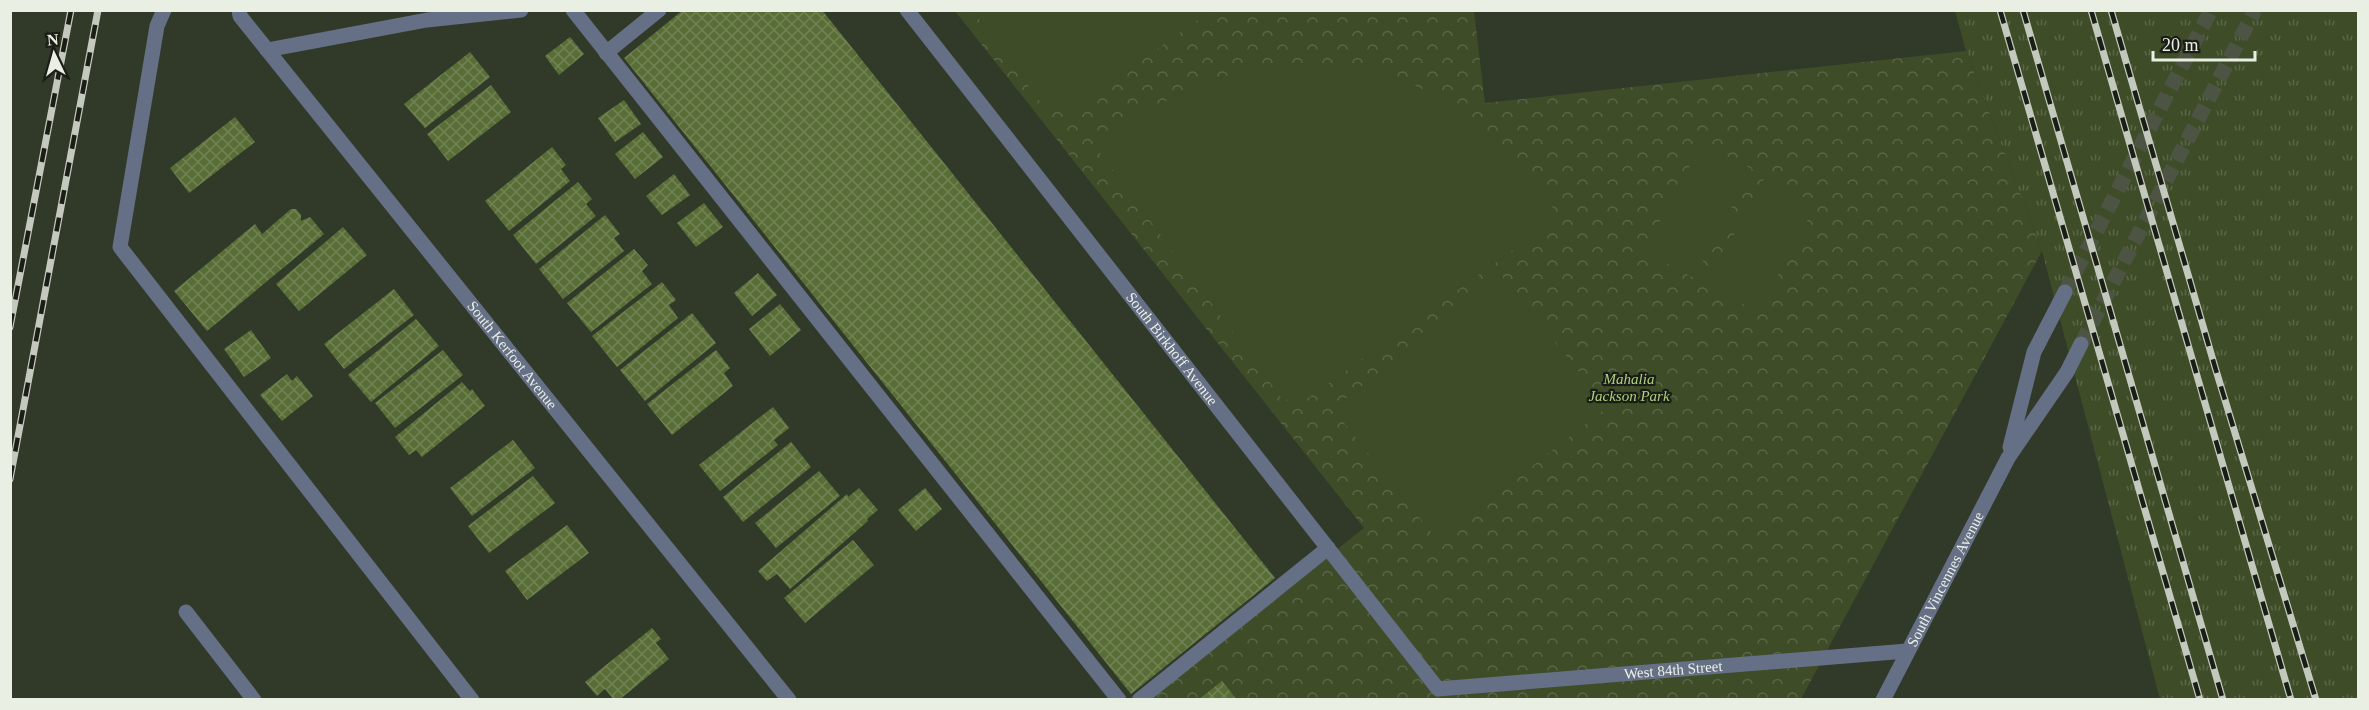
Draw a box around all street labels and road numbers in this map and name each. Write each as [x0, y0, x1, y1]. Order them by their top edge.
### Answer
street label: South Birkhoff Avenue [1123, 289, 1221, 409]
street label: South Kerfoot Avenue [464, 298, 561, 413]
street label: South Vincennes Avenue [1904, 509, 1987, 649]
street label: West 84th Street [1623, 658, 1724, 682]

